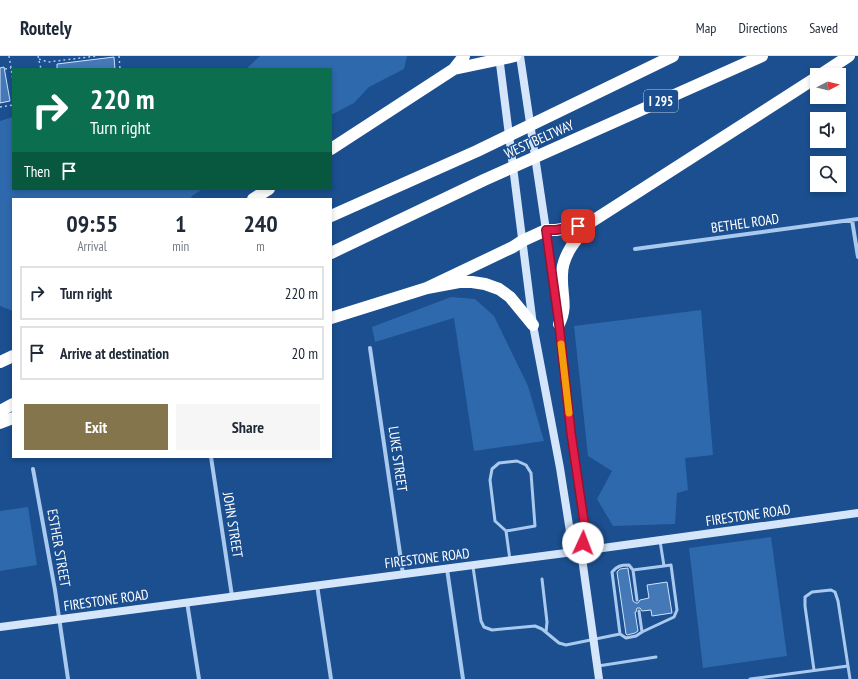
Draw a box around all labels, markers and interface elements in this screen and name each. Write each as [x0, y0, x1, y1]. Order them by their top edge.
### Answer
text: Routely [20, 16, 72, 40]
text: Map [696, 19, 716, 37]
text: Directions [738, 19, 787, 37]
text: Saved [809, 19, 838, 37]
north arrow [810, 68, 846, 104]
map controls [810, 68, 846, 192]
text: 220 m [90, 80, 154, 117]
icon: right [24, 84, 76, 136]
road number: I 295 [644, 90, 678, 112]
button: sound [810, 112, 846, 148]
street label: WEST BELTWAY [501, 115, 577, 162]
text: Turn right [90, 116, 150, 139]
button: search [810, 156, 846, 192]
icon: arrive [58, 160, 80, 182]
text: Then [24, 162, 50, 181]
text: 09:55 [66, 208, 118, 239]
text: 1 [175, 208, 186, 239]
text: 240 [243, 208, 278, 239]
pin [561, 209, 595, 243]
street label: BETHEL ROAD [710, 209, 780, 237]
icon: arrive [567, 215, 589, 237]
text: Arrival [77, 238, 107, 255]
text: min [172, 238, 189, 255]
text: m [256, 238, 265, 255]
icon: right [26, 282, 48, 304]
text: Turn right [60, 284, 112, 303]
text: 220 m [285, 284, 318, 303]
icon: arrive [26, 342, 48, 364]
text: Arrive at destination [60, 344, 169, 363]
text: 20 m [292, 344, 318, 363]
button: Exit [24, 404, 168, 450]
button: Share [176, 404, 320, 450]
street label: LUKE STREET [384, 425, 412, 494]
street label: JOHN STREET [219, 490, 247, 560]
street label: FIRESTONE ROAD [704, 500, 792, 530]
street label: ESTHER STREET [43, 508, 75, 589]
position arrow [562, 522, 604, 564]
street label: FIRESTONE ROAD [384, 544, 470, 572]
street label: FIRESTONE ROAD [62, 585, 150, 615]

